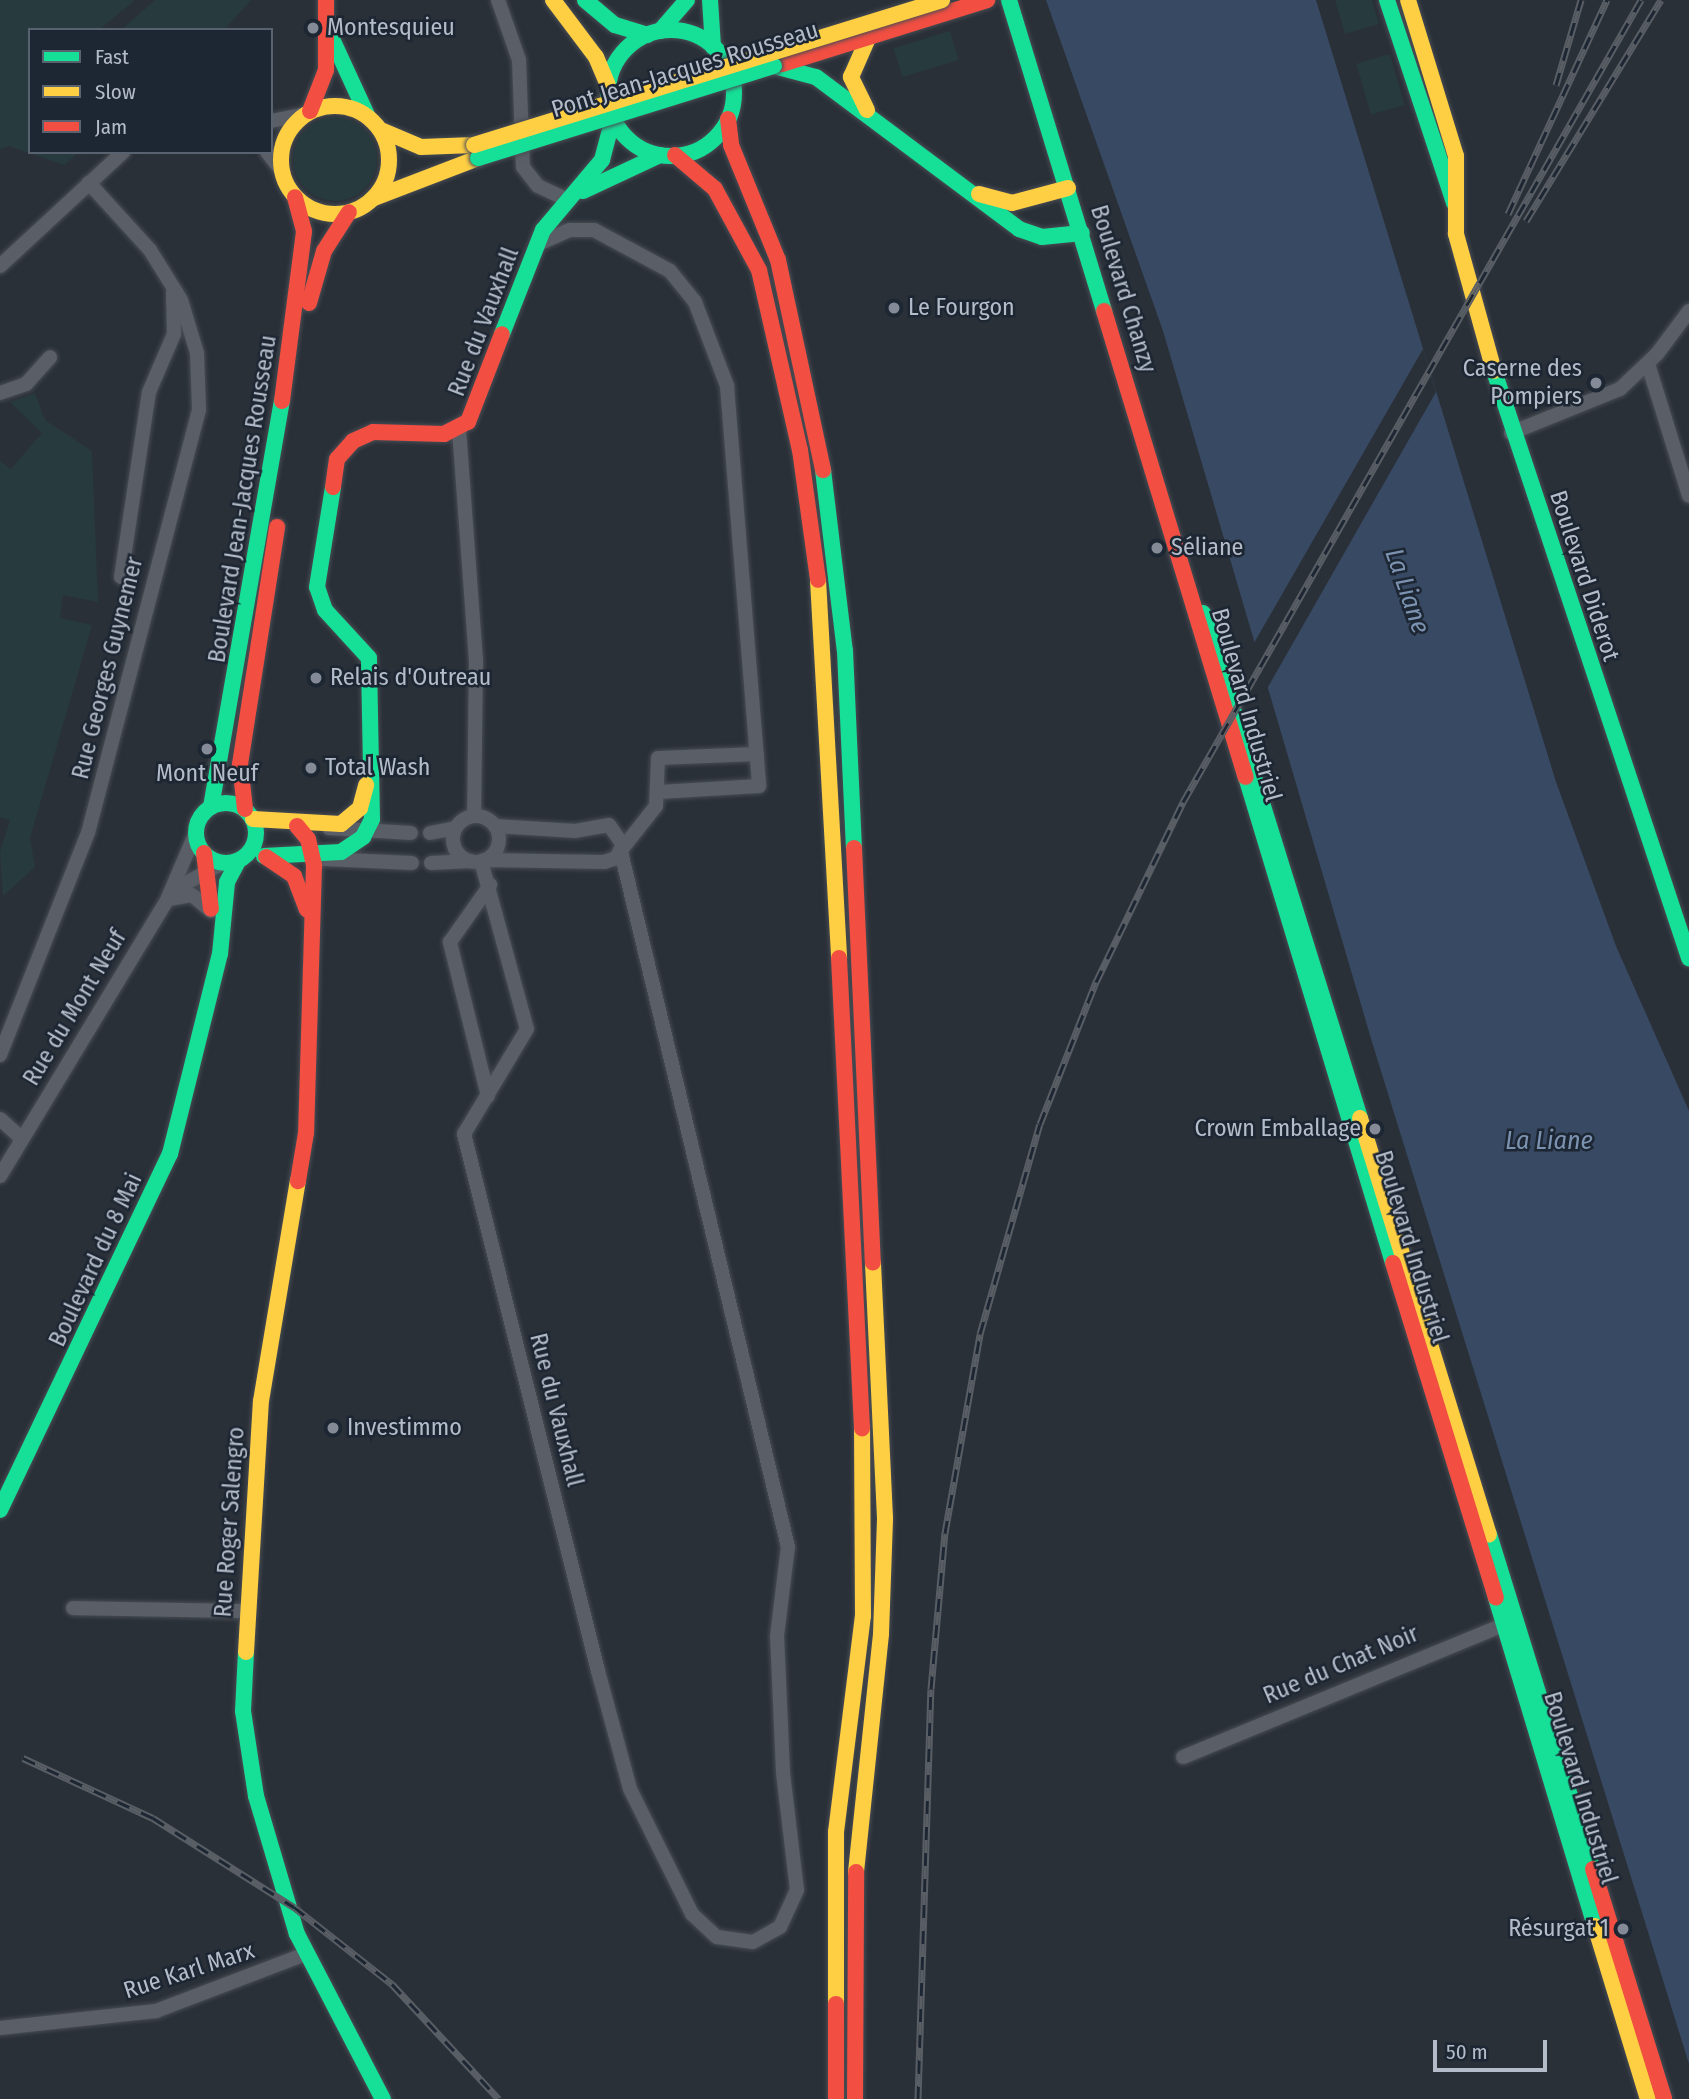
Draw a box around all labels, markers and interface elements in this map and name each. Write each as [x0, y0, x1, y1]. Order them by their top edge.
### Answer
place label: Montesquieu [327, 14, 455, 42]
street label: Pont Jean-Jacques Rousseau [548, 16, 822, 124]
marker: Montesquieu [305, 20, 321, 36]
legend [28, 28, 273, 154]
text: Fast [95, 44, 129, 70]
text: Slow [95, 79, 136, 105]
text: Jam [95, 114, 127, 140]
street label: Boulevard Chanzy [1084, 202, 1162, 376]
street label: Rue du Vauxhall [442, 244, 526, 400]
place label: Le Fourgon [908, 294, 1015, 322]
marker: Le Fourgon [886, 300, 902, 316]
street label: Boulevard Jean-Jacques Rousseau [203, 333, 283, 665]
place label: Caserne des Pompiers [1463, 355, 1582, 411]
marker: Caserne des Pompiers [1588, 375, 1604, 391]
street label: Boulevard Diderot [1543, 487, 1625, 665]
place label: Séliane [1171, 534, 1243, 562]
marker: Séliane [1149, 540, 1165, 556]
water label: La Liane [1378, 544, 1436, 638]
street label: Rue Georges Guynemer [66, 554, 150, 782]
street label: Boulevard Industriel [1205, 605, 1287, 805]
place label: Relais d'Outreau [330, 664, 491, 692]
marker: Relais d'Outreau [308, 670, 324, 686]
marker: Mont Neuf [199, 741, 215, 757]
place label: Total Wash [325, 754, 430, 782]
place label: Mont Neuf [156, 760, 258, 788]
marker: Total Wash [303, 760, 319, 776]
street label: Rue du Mont Neuf [17, 925, 133, 1091]
place label: Crown Emballage [1194, 1115, 1361, 1143]
marker: Crown Emballage [1367, 1121, 1383, 1137]
water label: La Liane [1505, 1125, 1593, 1157]
street label: Boulevard Industriel [1368, 1147, 1454, 1347]
street label: Boulevard du 8 Mai [43, 1169, 149, 1351]
street label: Rue du Vauxhall [523, 1330, 589, 1490]
place label: Investimmo [347, 1414, 462, 1442]
marker: Investimmo [325, 1420, 341, 1436]
street label: Rue Roger Salengro [209, 1426, 251, 1618]
street label: Rue du Chat Noir [1259, 1619, 1423, 1711]
street label: Boulevard Industriel [1537, 1688, 1623, 1888]
place label: Résurgat 1 [1508, 1915, 1609, 1943]
marker: Résurgat 1 [1615, 1921, 1631, 1937]
street label: Rue Karl Marx [120, 1936, 258, 2006]
scale bar [1437, 2025, 1551, 2070]
text: 50 m [1446, 2039, 1488, 2065]

